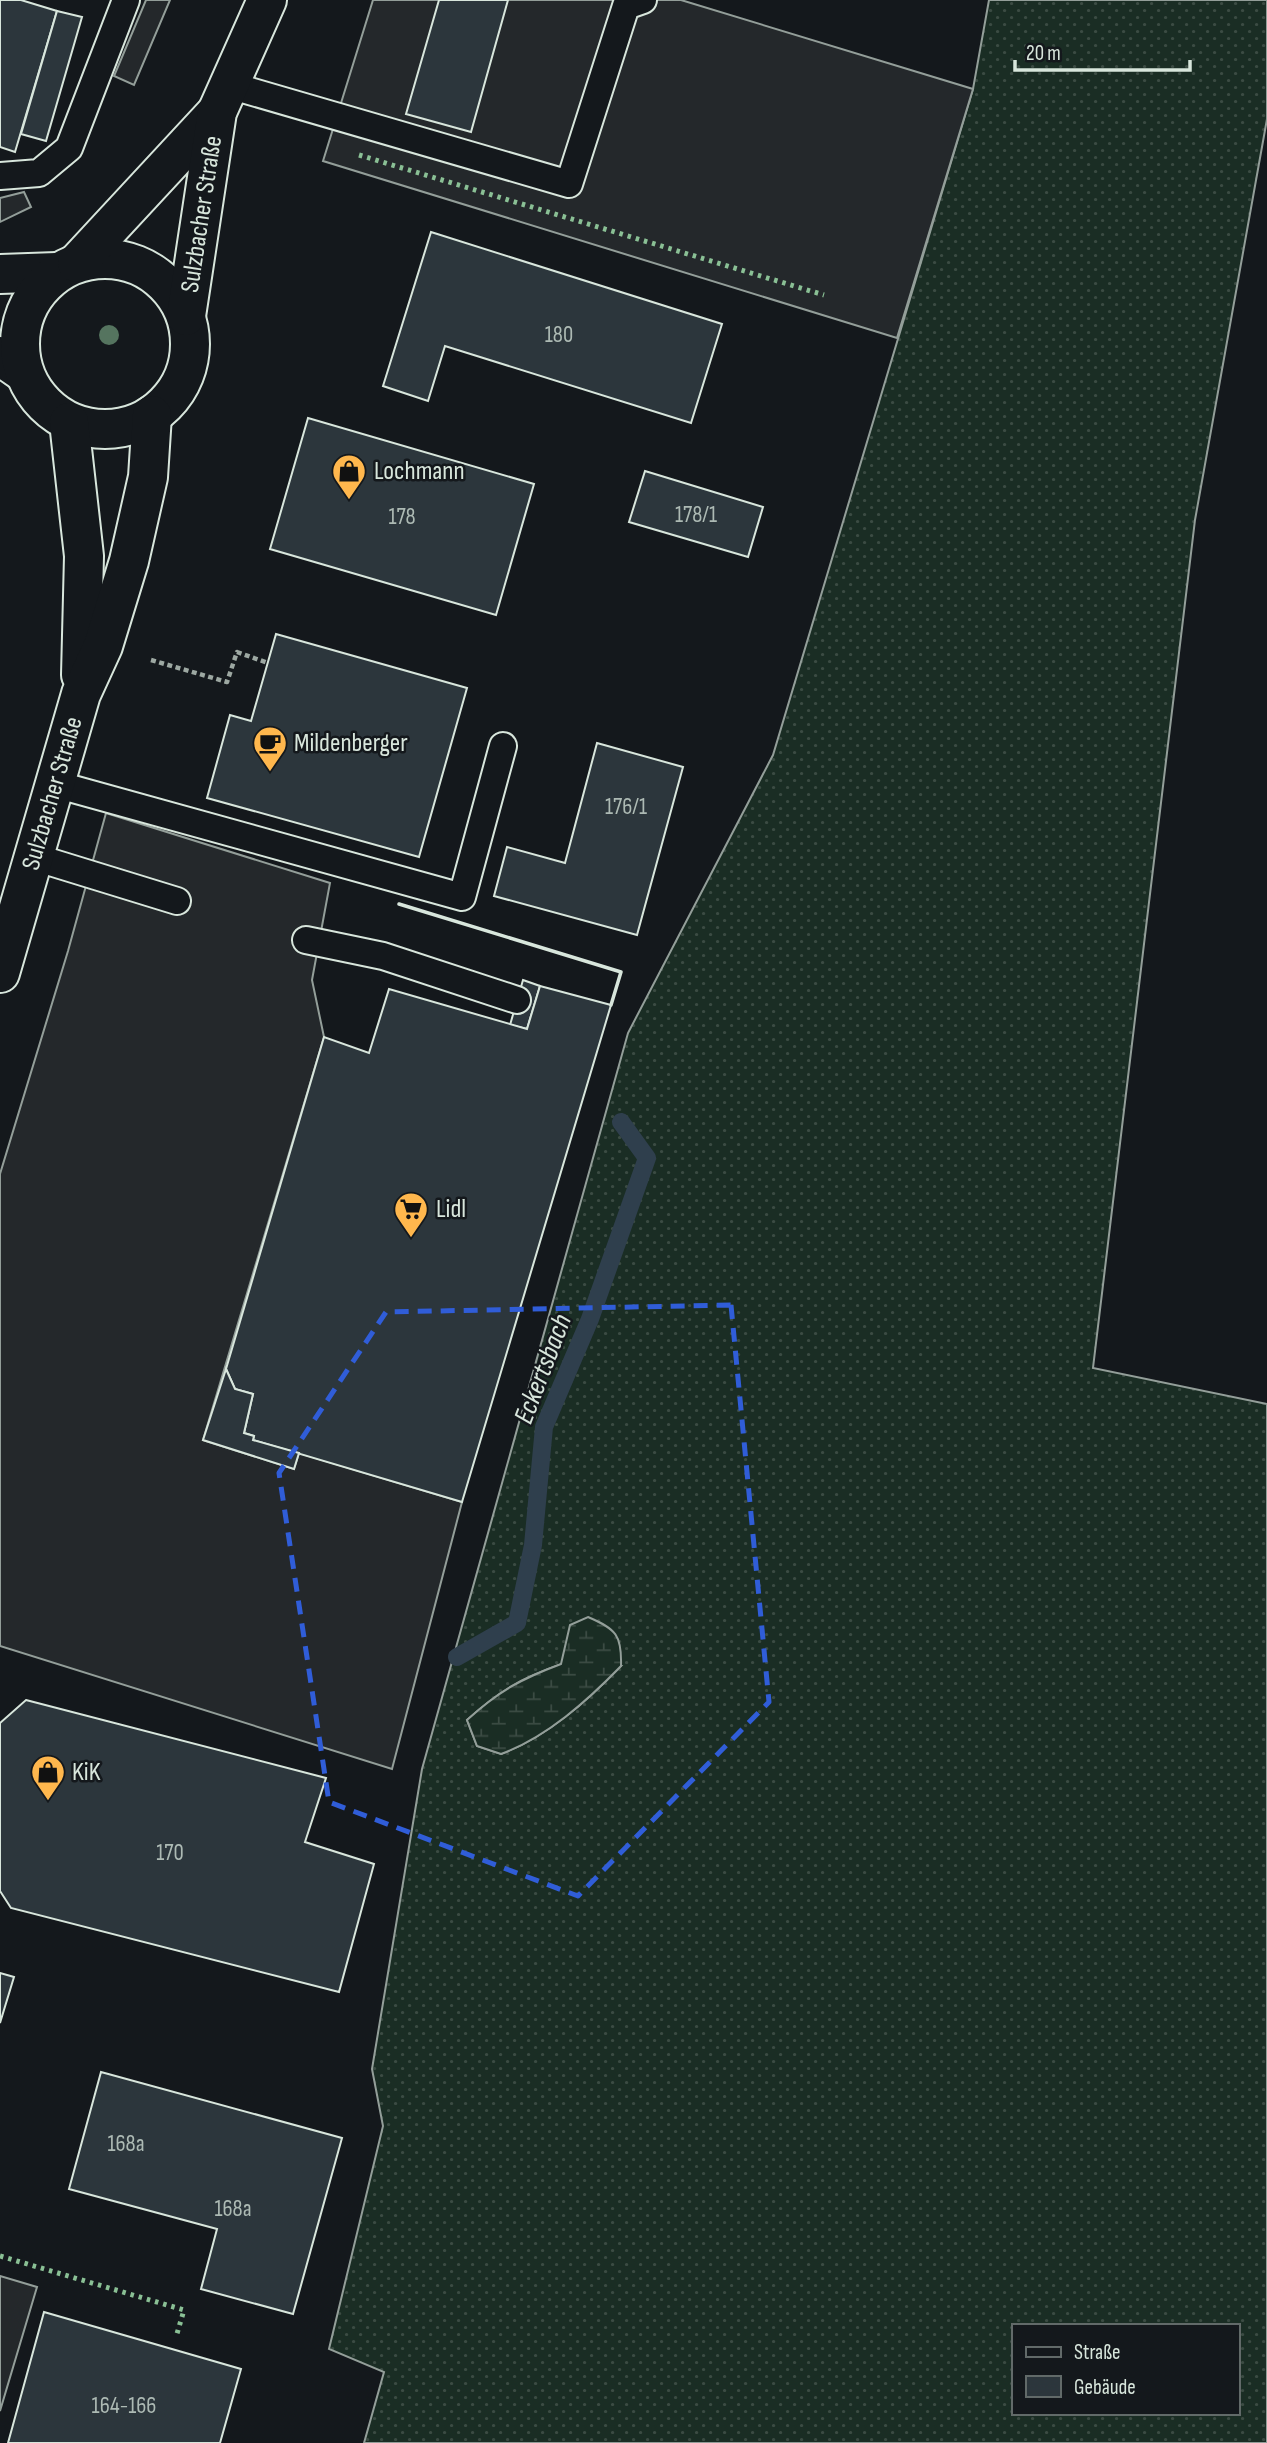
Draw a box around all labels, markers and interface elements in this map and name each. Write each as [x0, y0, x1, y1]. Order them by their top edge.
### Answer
scale bar [1015, 28, 1190, 72]
text: 20 m [1026, 41, 1061, 66]
street label: Sulzbacher Straße [174, 134, 229, 295]
house number: 180 [545, 321, 573, 349]
shop icon: Lochmann [330, 452, 368, 501]
place label: Lochmann [374, 456, 465, 487]
house number: 178/1 [675, 501, 717, 529]
house number: 178 [388, 503, 416, 531]
street label: Sulzbacher Straße [15, 713, 89, 874]
cafe icon: Mildenberger [251, 724, 289, 773]
place label: Mildenberger [294, 728, 408, 759]
house number: 176/1 [605, 793, 647, 821]
supermarket icon: Lidl [392, 1190, 430, 1239]
place label: Lidl [436, 1194, 466, 1225]
water label: Eckertsbach [507, 1309, 579, 1428]
shop icon: KiK [29, 1753, 67, 1802]
place label: KiK [72, 1757, 101, 1788]
house number: 170 [156, 1839, 184, 1867]
house number: 168a [107, 2130, 145, 2158]
house number: 168a [214, 2195, 252, 2223]
legend [1012, 2324, 1239, 2415]
text: Straße [1074, 2340, 1120, 2365]
text: Gebäude [1074, 2375, 1136, 2400]
house number: 164-166 [92, 2392, 156, 2420]

